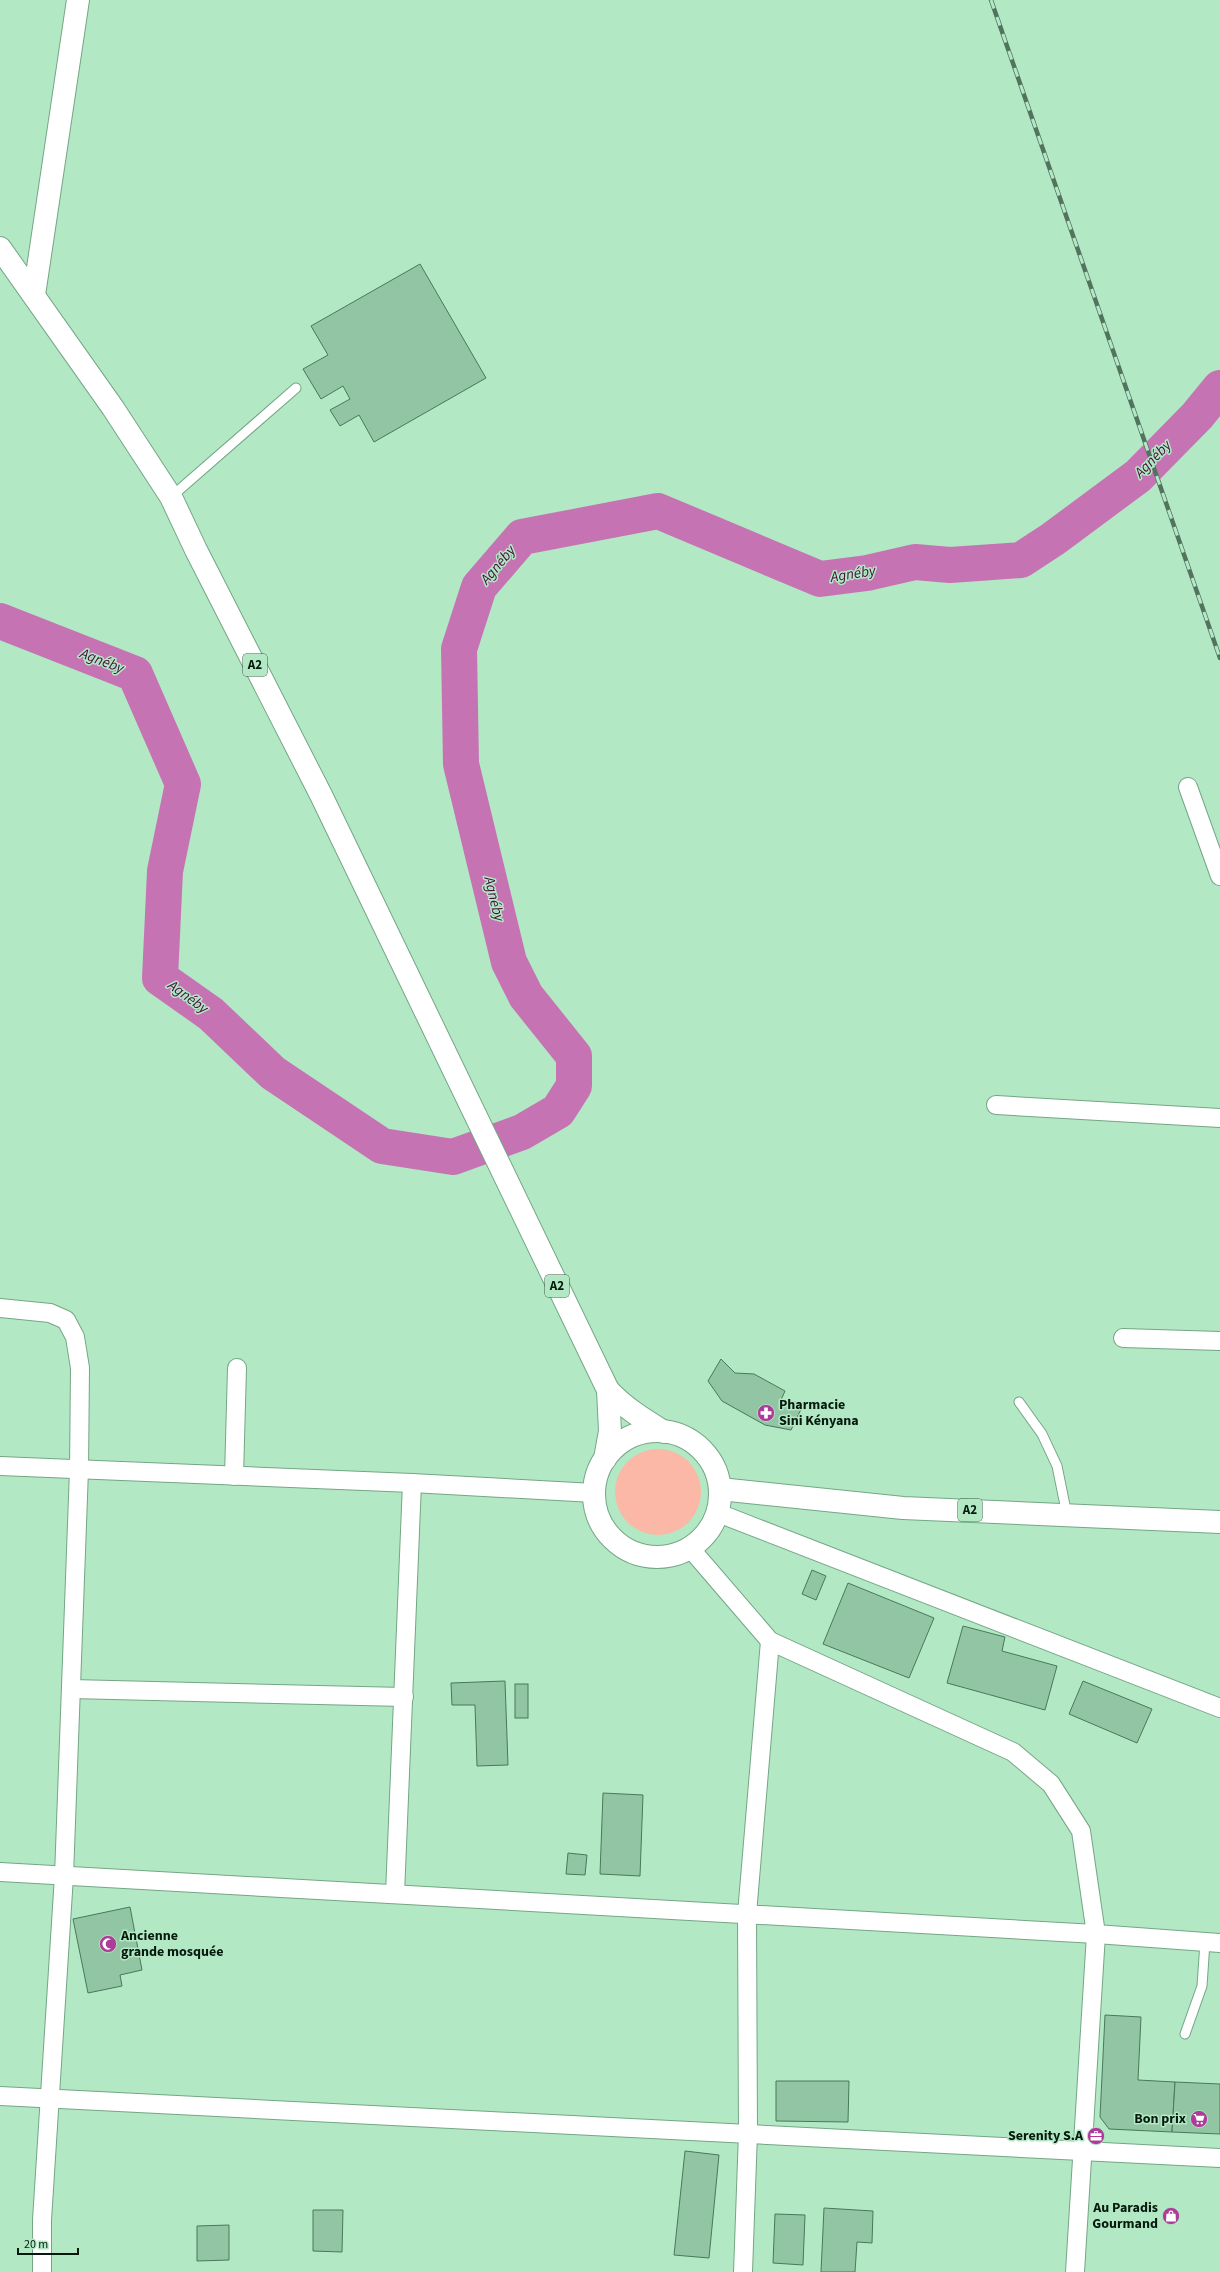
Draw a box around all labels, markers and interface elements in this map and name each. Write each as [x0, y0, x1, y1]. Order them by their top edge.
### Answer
water label: Agnéby [1129, 435, 1177, 483]
water label: Agnéby [475, 540, 521, 590]
water label: Agnéby [828, 560, 878, 588]
water label: Agnéby [76, 643, 128, 679]
road number: A2 [243, 654, 267, 676]
water label: Agnéby [478, 874, 510, 925]
water label: Agnéby [163, 975, 214, 1020]
road number: A2 [545, 1275, 569, 1297]
place label: Pharmacie Sini Kényana [779, 1395, 859, 1431]
pharmacy icon: Pharmacie Sini Kényana [756, 1403, 776, 1423]
road number: A2 [958, 1499, 982, 1521]
place label: Ancienne grande mosquée [120, 1926, 224, 1962]
mosque icon: Ancienne grande mosquée [98, 1934, 118, 1954]
place label: Bon prix [1134, 2109, 1186, 2129]
supermarket icon: Bon prix [1189, 2109, 1209, 2129]
place label: Serenity S.A [1008, 2126, 1084, 2146]
office icon: Serenity S.A [1086, 2126, 1106, 2146]
place label: Au Paradis Gourmand [1092, 2198, 1158, 2234]
shop icon: Au Paradis Gourmand [1161, 2206, 1181, 2226]
scale bar [18, 2230, 78, 2256]
text: 20 m [24, 2236, 48, 2253]

